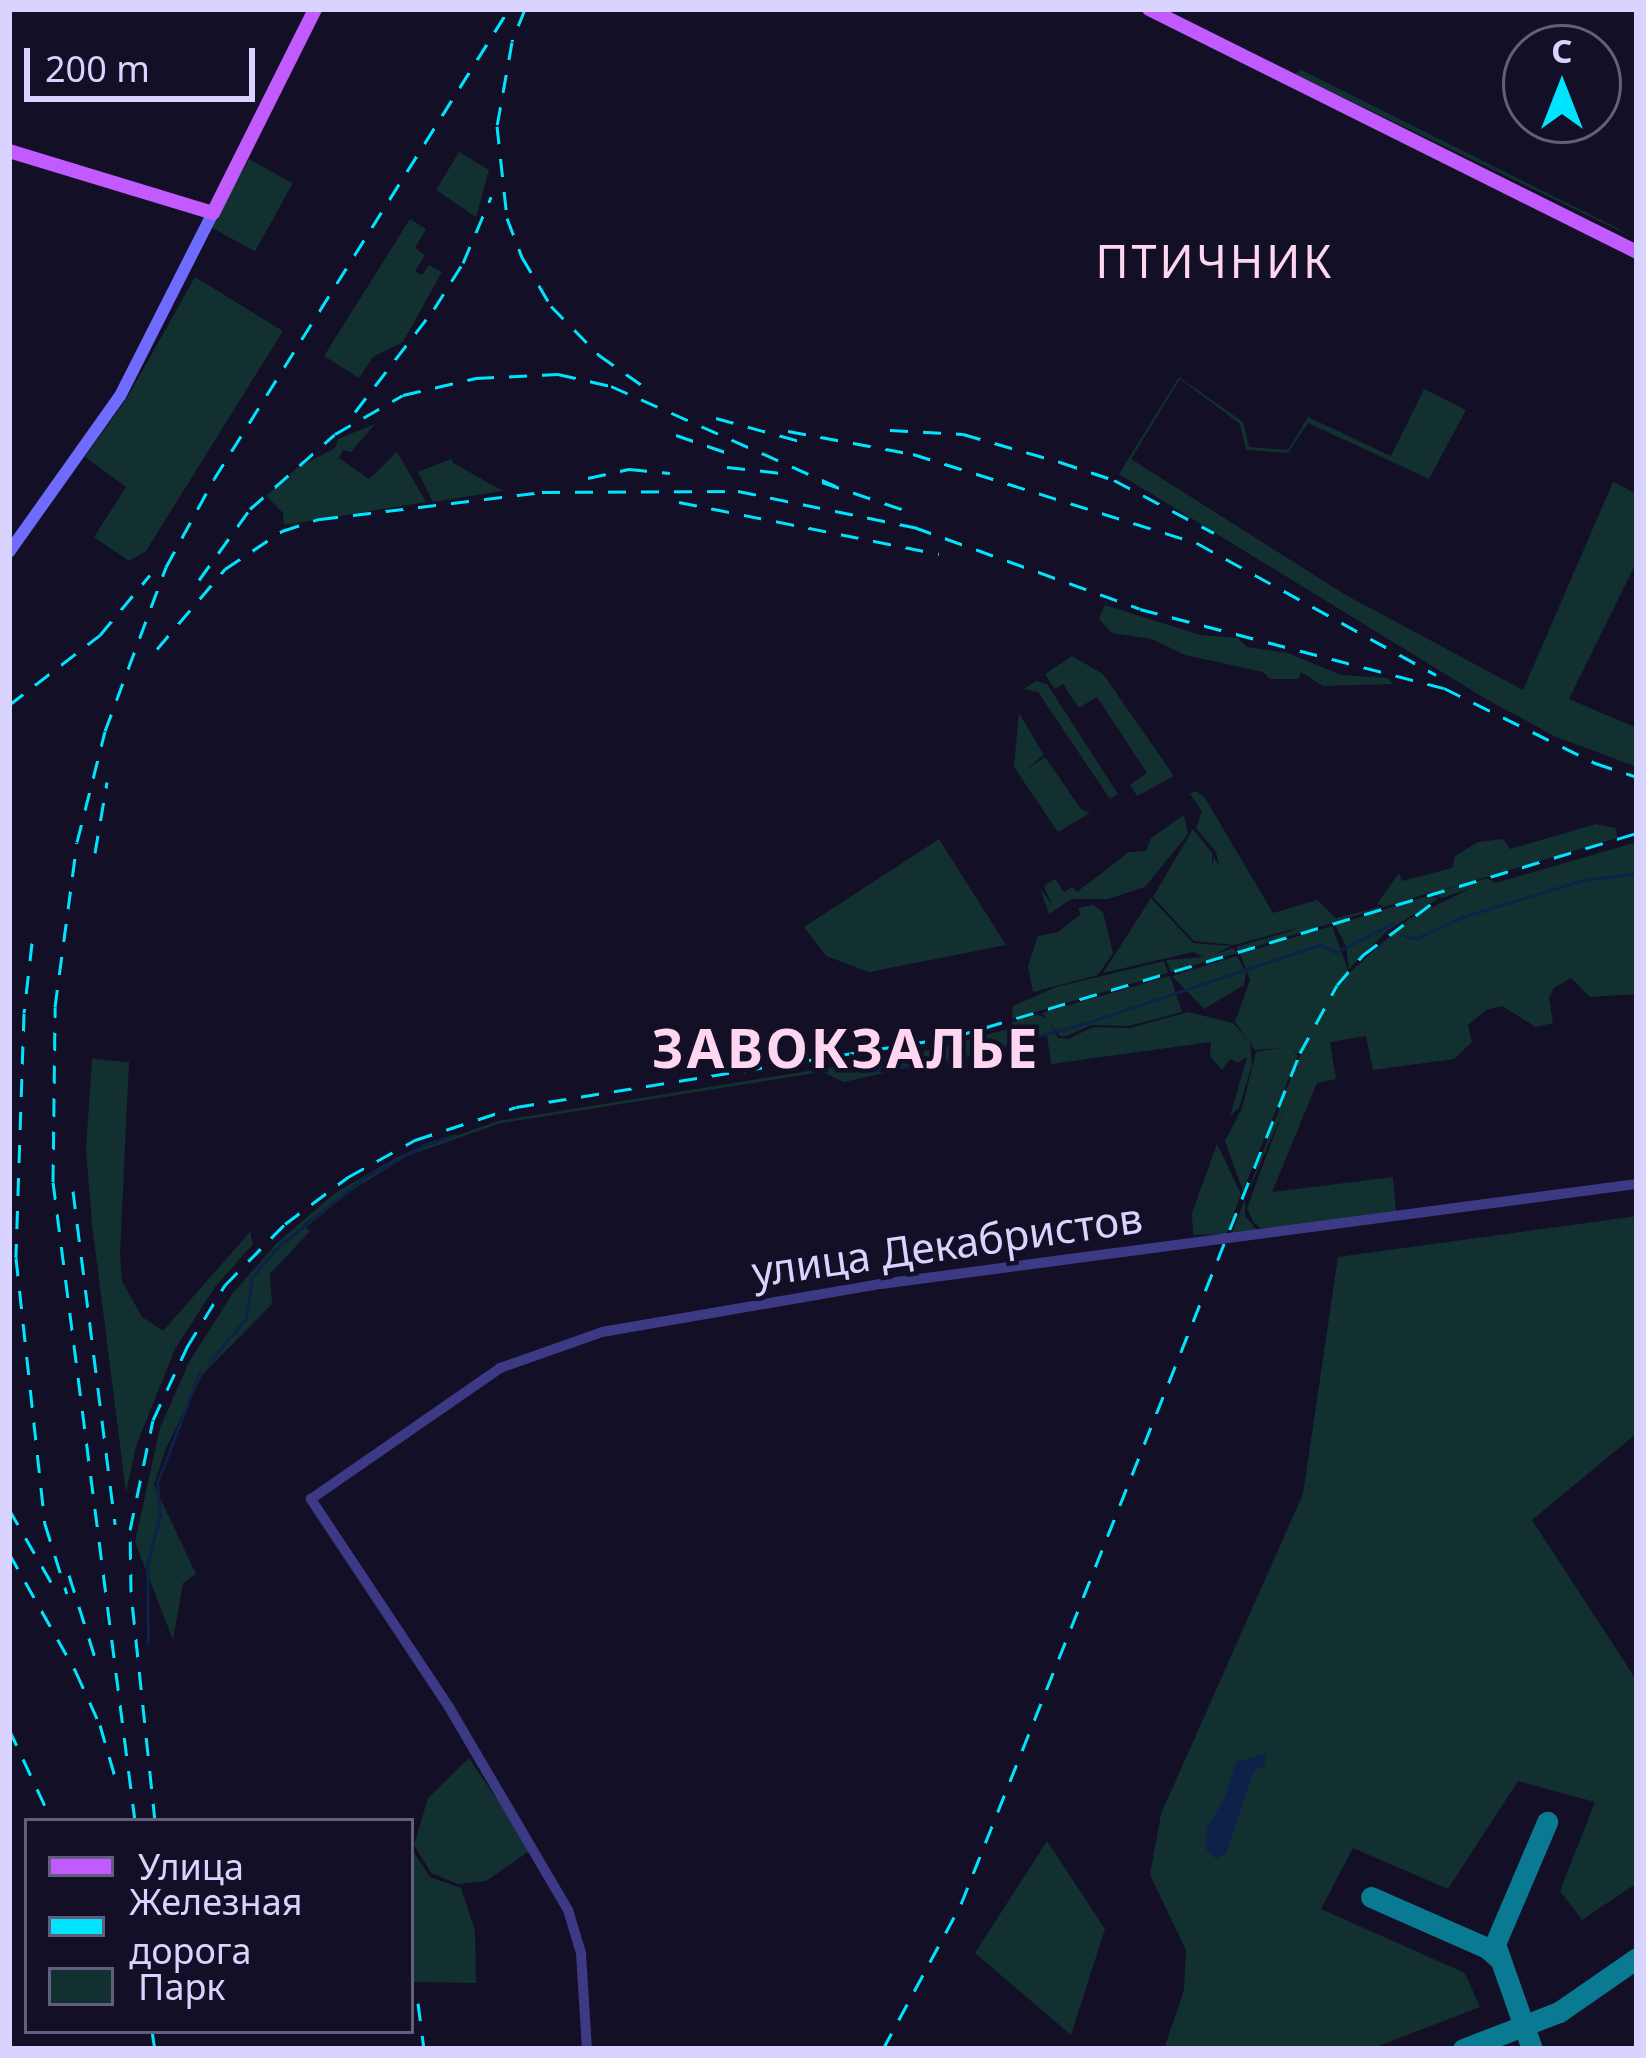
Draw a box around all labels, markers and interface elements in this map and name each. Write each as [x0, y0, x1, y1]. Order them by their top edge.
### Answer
scale bar [30, 24, 261, 98]
north arrow [1502, 24, 1622, 144]
text: С [1551, 28, 1573, 73]
text: 200 m [45, 44, 150, 93]
district label: ПТИЧНИК [1096, 234, 1334, 288]
district label: ЗАВОКЗАЛЬЕ [652, 1015, 1040, 1079]
street label: улица Декабристов [749, 1192, 1145, 1296]
legend [24, 1818, 414, 2034]
text: Улица [138, 1842, 244, 1891]
text: Железная дорога [129, 1877, 302, 1975]
text: Парк [138, 1962, 225, 2011]

